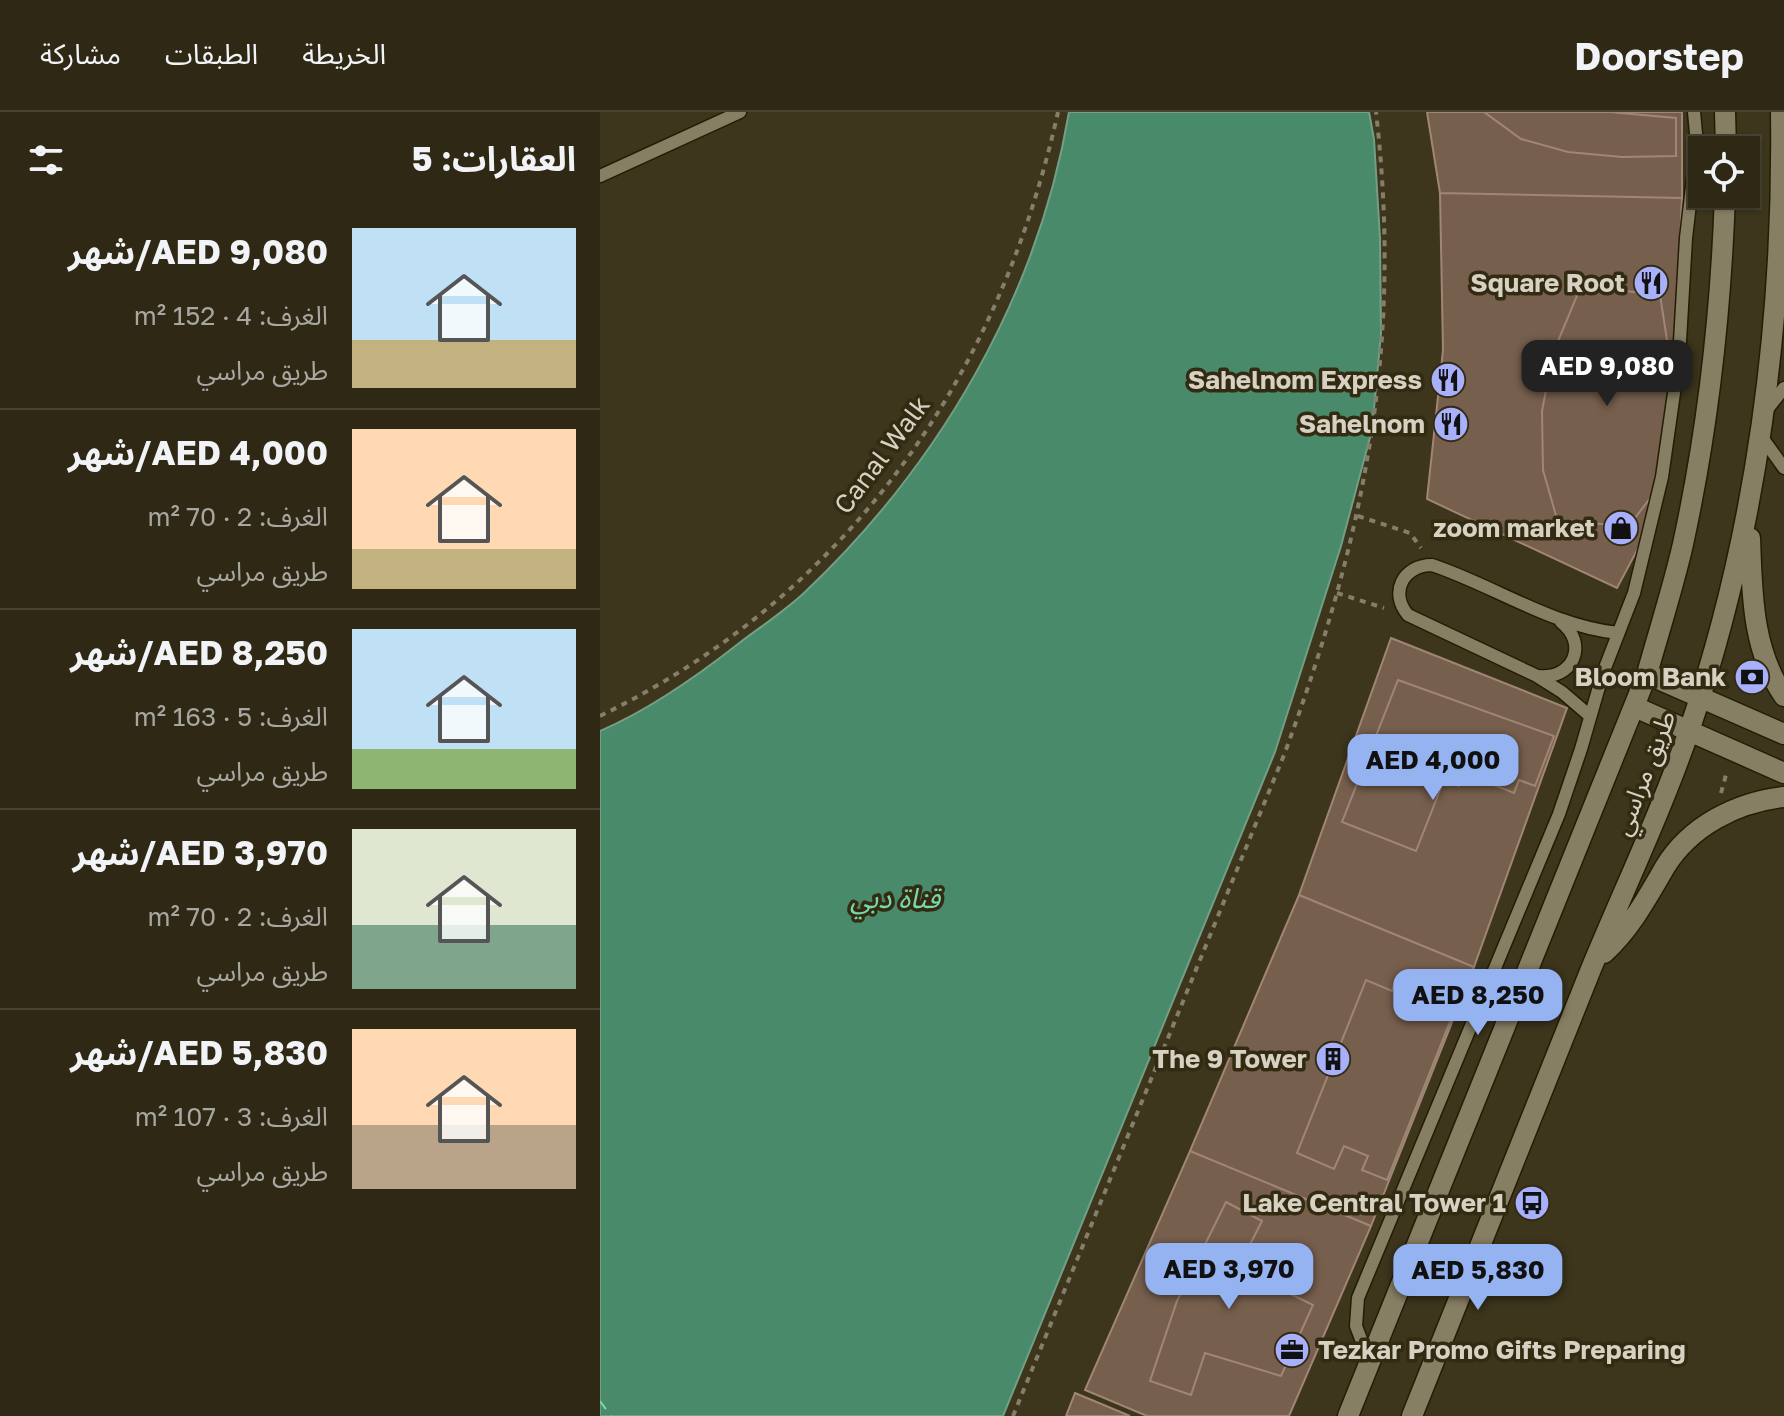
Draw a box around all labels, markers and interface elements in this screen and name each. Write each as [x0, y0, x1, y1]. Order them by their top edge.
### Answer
text: Doorstep [1574, 33, 1744, 78]
text: مشاركة [40, 37, 121, 70]
text: الطبقات [165, 37, 258, 70]
text: الخريطة [302, 37, 386, 70]
map controls [1688, 136, 1760, 208]
button: locate [1688, 136, 1760, 208]
icon: filters [24, 138, 68, 182]
text: العقارات: 5 [412, 138, 576, 178]
text: AED 9,080/شهر [68, 231, 328, 271]
icon: home [416, 260, 512, 356]
restaurant icon: Square Root [1632, 264, 1670, 302]
place label: Square Root [1470, 267, 1625, 298]
text: الغرف: 4 · 152 m² [134, 300, 328, 331]
pin: AED 9,080 [1515, 340, 1699, 408]
text: AED 9,080 [1539, 350, 1675, 381]
text: طريق مراسي [197, 355, 328, 386]
restaurant icon: Sahelnom Express [1429, 361, 1467, 399]
place label: Sahelnom Express [1188, 364, 1422, 395]
street label: Canal Walk [827, 389, 936, 520]
restaurant icon: Sahelnom [1432, 405, 1470, 443]
place label: Sahelnom [1299, 408, 1425, 439]
text: AED 4,000/شهر [68, 432, 328, 472]
icon: home [416, 461, 512, 557]
text: الغرف: 2 · 70 m² [147, 501, 328, 532]
shop icon: zoom market [1602, 509, 1640, 547]
place label: zoom market [1433, 512, 1595, 543]
text: طريق مراسي [197, 556, 328, 587]
text: AED 8,250/شهر [70, 632, 328, 672]
bank icon: Bloom Bank [1733, 658, 1771, 696]
icon: home [416, 661, 512, 757]
place label: Bloom Bank [1574, 661, 1726, 692]
text: الغرف: 5 · 163 m² [134, 701, 328, 732]
street label: طريق مراسي [1606, 706, 1686, 842]
pin: AED 4,000 [1341, 734, 1525, 802]
text: AED 4,000 [1365, 744, 1501, 775]
text: طريق مراسي [197, 756, 328, 787]
text: AED 3,970/شهر [73, 832, 328, 872]
icon: home [416, 861, 512, 957]
water label: قناة دبي [850, 881, 942, 920]
text: الغرف: 2 · 70 m² [147, 901, 328, 932]
text: طريق مراسي [197, 956, 328, 987]
pin: AED 8,250 [1386, 969, 1570, 1037]
text: AED 8,250 [1411, 979, 1545, 1010]
text: AED 5,830/شهر [70, 1032, 328, 1072]
building icon: The 9 Tower [1314, 1040, 1352, 1078]
place label: The 9 Tower [1152, 1043, 1307, 1074]
icon: home [416, 1061, 512, 1157]
text: الغرف: 3 · 107 m² [135, 1101, 328, 1132]
text: طريق مراسي [197, 1156, 328, 1187]
bus stop icon: Lake Central Tower 1 [1513, 1184, 1551, 1222]
place label: Lake Central Tower 1 [1242, 1187, 1506, 1218]
pin: AED 3,970 [1137, 1243, 1321, 1311]
pin: AED 5,830 [1386, 1244, 1570, 1312]
text: AED 3,970 [1163, 1253, 1295, 1284]
text: AED 5,830 [1411, 1254, 1545, 1285]
office icon: Tezkar Promo Gifts Preparing [1273, 1331, 1311, 1369]
place label: Tezkar Promo Gifts Preparing [1318, 1334, 1686, 1365]

